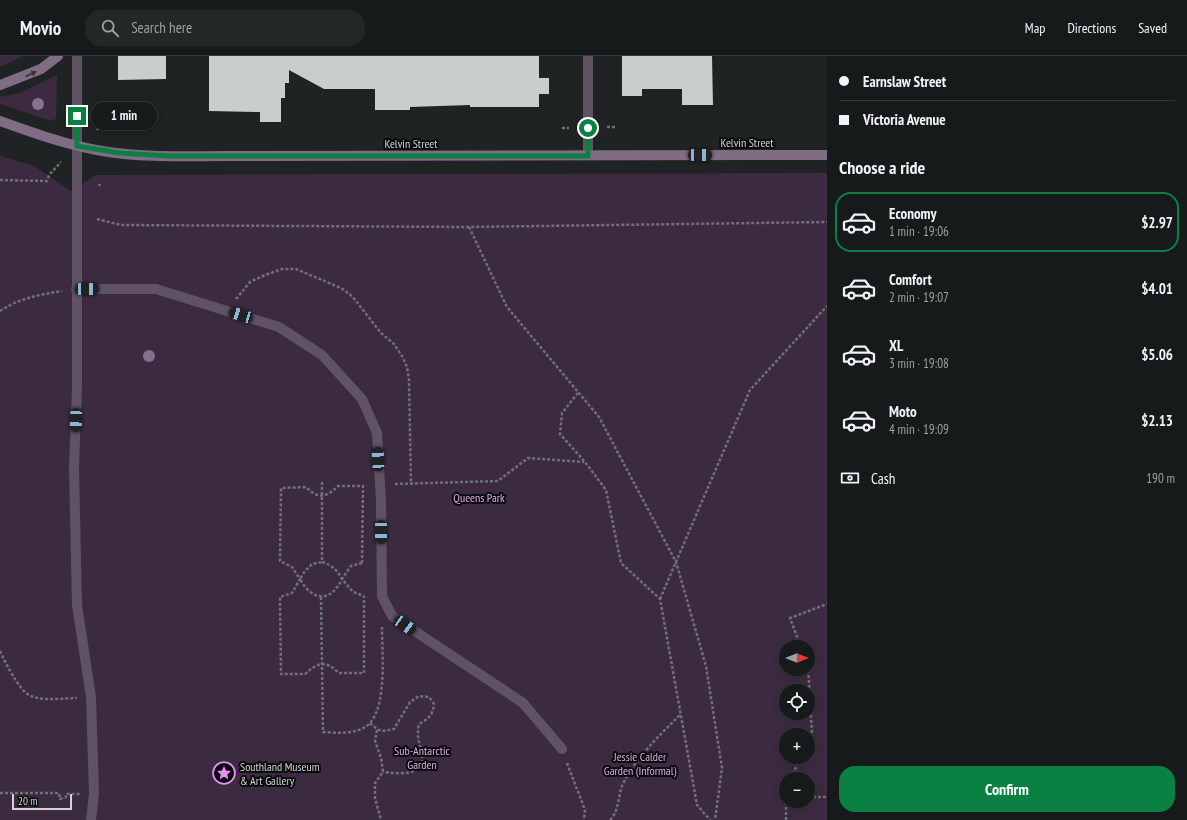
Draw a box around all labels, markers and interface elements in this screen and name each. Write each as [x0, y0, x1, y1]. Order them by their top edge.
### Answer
search box [85, 10, 365, 46]
text: Movio [20, 16, 61, 40]
icon: search [99, 17, 121, 39]
text: Search here [131, 18, 192, 37]
text: Map [1025, 19, 1045, 37]
text: Directions [1067, 19, 1116, 37]
text: Saved [1138, 19, 1167, 37]
one-way arrow [25, 70, 37, 76]
text: Earnslaw Street [863, 72, 946, 91]
callout: 1 min [91, 102, 157, 130]
route end [68, 107, 86, 125]
text: 1 min [111, 107, 137, 124]
text: Victoria Avenue [863, 110, 946, 129]
route start [579, 119, 597, 137]
street label: Kelvin Street [720, 135, 774, 150]
street label: Kelvin Street [384, 136, 438, 151]
car [688, 149, 712, 161]
text: Choose a ride [839, 156, 925, 179]
icon: car [841, 204, 877, 240]
text: Economy [889, 204, 937, 223]
text: $2.97 [1141, 213, 1173, 232]
text: 1 min · 19:06 [889, 223, 949, 240]
icon: car [841, 270, 877, 306]
text: Comfort [889, 270, 932, 289]
text: $4.01 [1141, 279, 1173, 298]
car [75, 283, 99, 295]
text: 2 min · 19:07 [889, 289, 949, 306]
car [228, 306, 254, 324]
icon: car [841, 336, 877, 372]
text: XL [889, 336, 903, 355]
text: $5.06 [1141, 345, 1173, 364]
text: 3 min · 19:08 [889, 355, 949, 372]
icon: car [841, 402, 877, 438]
text: Moto [889, 402, 917, 421]
car [70, 408, 82, 432]
text: $2.13 [1141, 411, 1173, 430]
text: 4 min · 19:09 [889, 421, 949, 438]
car [371, 447, 385, 471]
icon: cash [839, 467, 861, 489]
text: Cash [871, 469, 895, 488]
text: 190 m [1146, 470, 1175, 487]
park label: Queens Park [453, 490, 505, 505]
car [375, 520, 387, 544]
car [392, 613, 418, 637]
north arrow [779, 640, 815, 676]
map controls [779, 640, 815, 808]
button: locate [779, 684, 815, 720]
button: + [779, 728, 815, 764]
park label: Sub-Antarctic Garden [394, 743, 451, 772]
park label: Jessie Calder Garden (Informal) [604, 749, 676, 778]
place label: Southland Museum & Art Gallery [240, 759, 320, 788]
place icon: Southland Museum & Art Gallery [211, 760, 237, 786]
button: Confirm [839, 766, 1175, 812]
button: − [779, 772, 815, 808]
scale bar [12, 792, 72, 811]
text: 20 m [18, 794, 37, 808]

